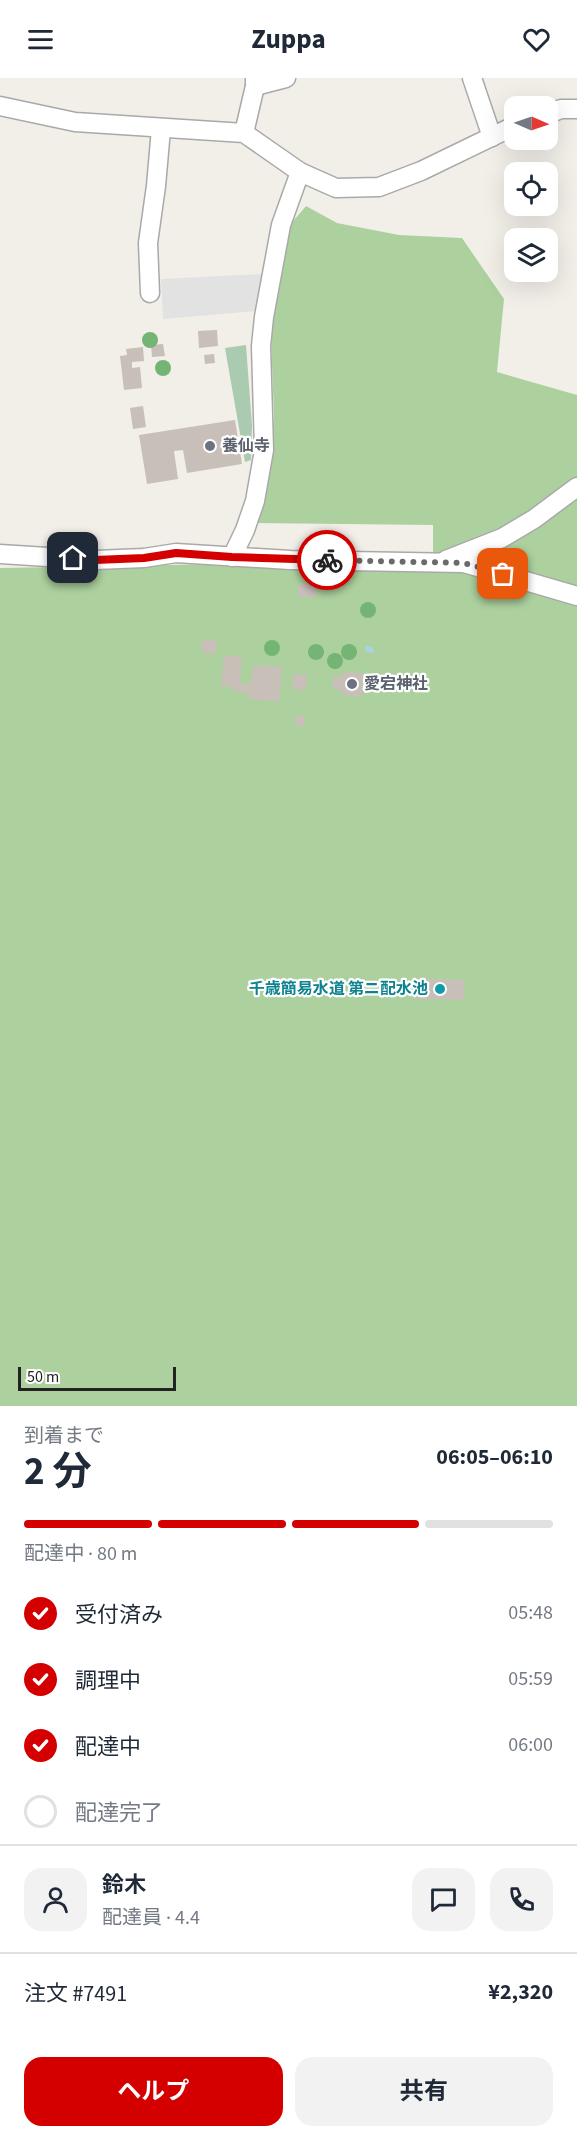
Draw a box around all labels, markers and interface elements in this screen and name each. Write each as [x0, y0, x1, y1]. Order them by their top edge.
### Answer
text: Zuppa [251, 20, 326, 59]
icon: menu [24, 23, 57, 56]
icon: heart [520, 23, 553, 56]
north arrow [504, 96, 558, 150]
map controls [504, 96, 558, 282]
button: locate [504, 162, 558, 216]
button: layers [504, 228, 558, 282]
place label: 養仙寺 [222, 435, 270, 457]
marker: 養仙寺 [203, 439, 217, 453]
courier [297, 530, 357, 590]
pin [47, 532, 98, 583]
icon: home [56, 541, 89, 574]
icon: bike [311, 544, 344, 577]
pin [477, 548, 528, 599]
icon: bag [486, 557, 519, 590]
place label: 愛宕神社 [364, 673, 428, 695]
marker: 愛宕神社 [345, 677, 359, 691]
place label: 千歳簡易水道 第ニ配水池 [249, 978, 428, 1000]
marker: 千歳簡易水道 第ニ配水池 [433, 982, 447, 996]
scale bar [18, 1364, 176, 1392]
text: 50 m [27, 1366, 59, 1388]
text: 到着まで [24, 1422, 104, 1450]
text: 06:05–06:10 [436, 1441, 553, 1473]
text: 2 分 [24, 1444, 91, 1500]
text: 配達中 · 80 m [24, 1540, 137, 1568]
icon: check [24, 1597, 57, 1630]
text: 受付済み [75, 1599, 163, 1631]
text: 05:48 [508, 1599, 553, 1627]
icon: check [24, 1663, 57, 1696]
text: 調理中 [75, 1665, 141, 1697]
text: 05:59 [508, 1665, 553, 1693]
icon: check [24, 1729, 57, 1762]
text: 配達中 [75, 1731, 141, 1763]
text: 06:00 [508, 1731, 553, 1759]
text: 配達完了 [75, 1797, 163, 1829]
button: person [24, 1868, 87, 1931]
button: chat [412, 1868, 475, 1931]
button: phone [490, 1868, 553, 1931]
text: 鈴木 [102, 1869, 146, 1901]
text: 配達員 · 4.4 [102, 1904, 200, 1932]
text: ¥2,320 [488, 1976, 553, 2008]
text: 注文 #7491 [24, 1978, 127, 2010]
button: ヘルプ [24, 2057, 283, 2126]
button: 共有 [295, 2057, 553, 2126]

